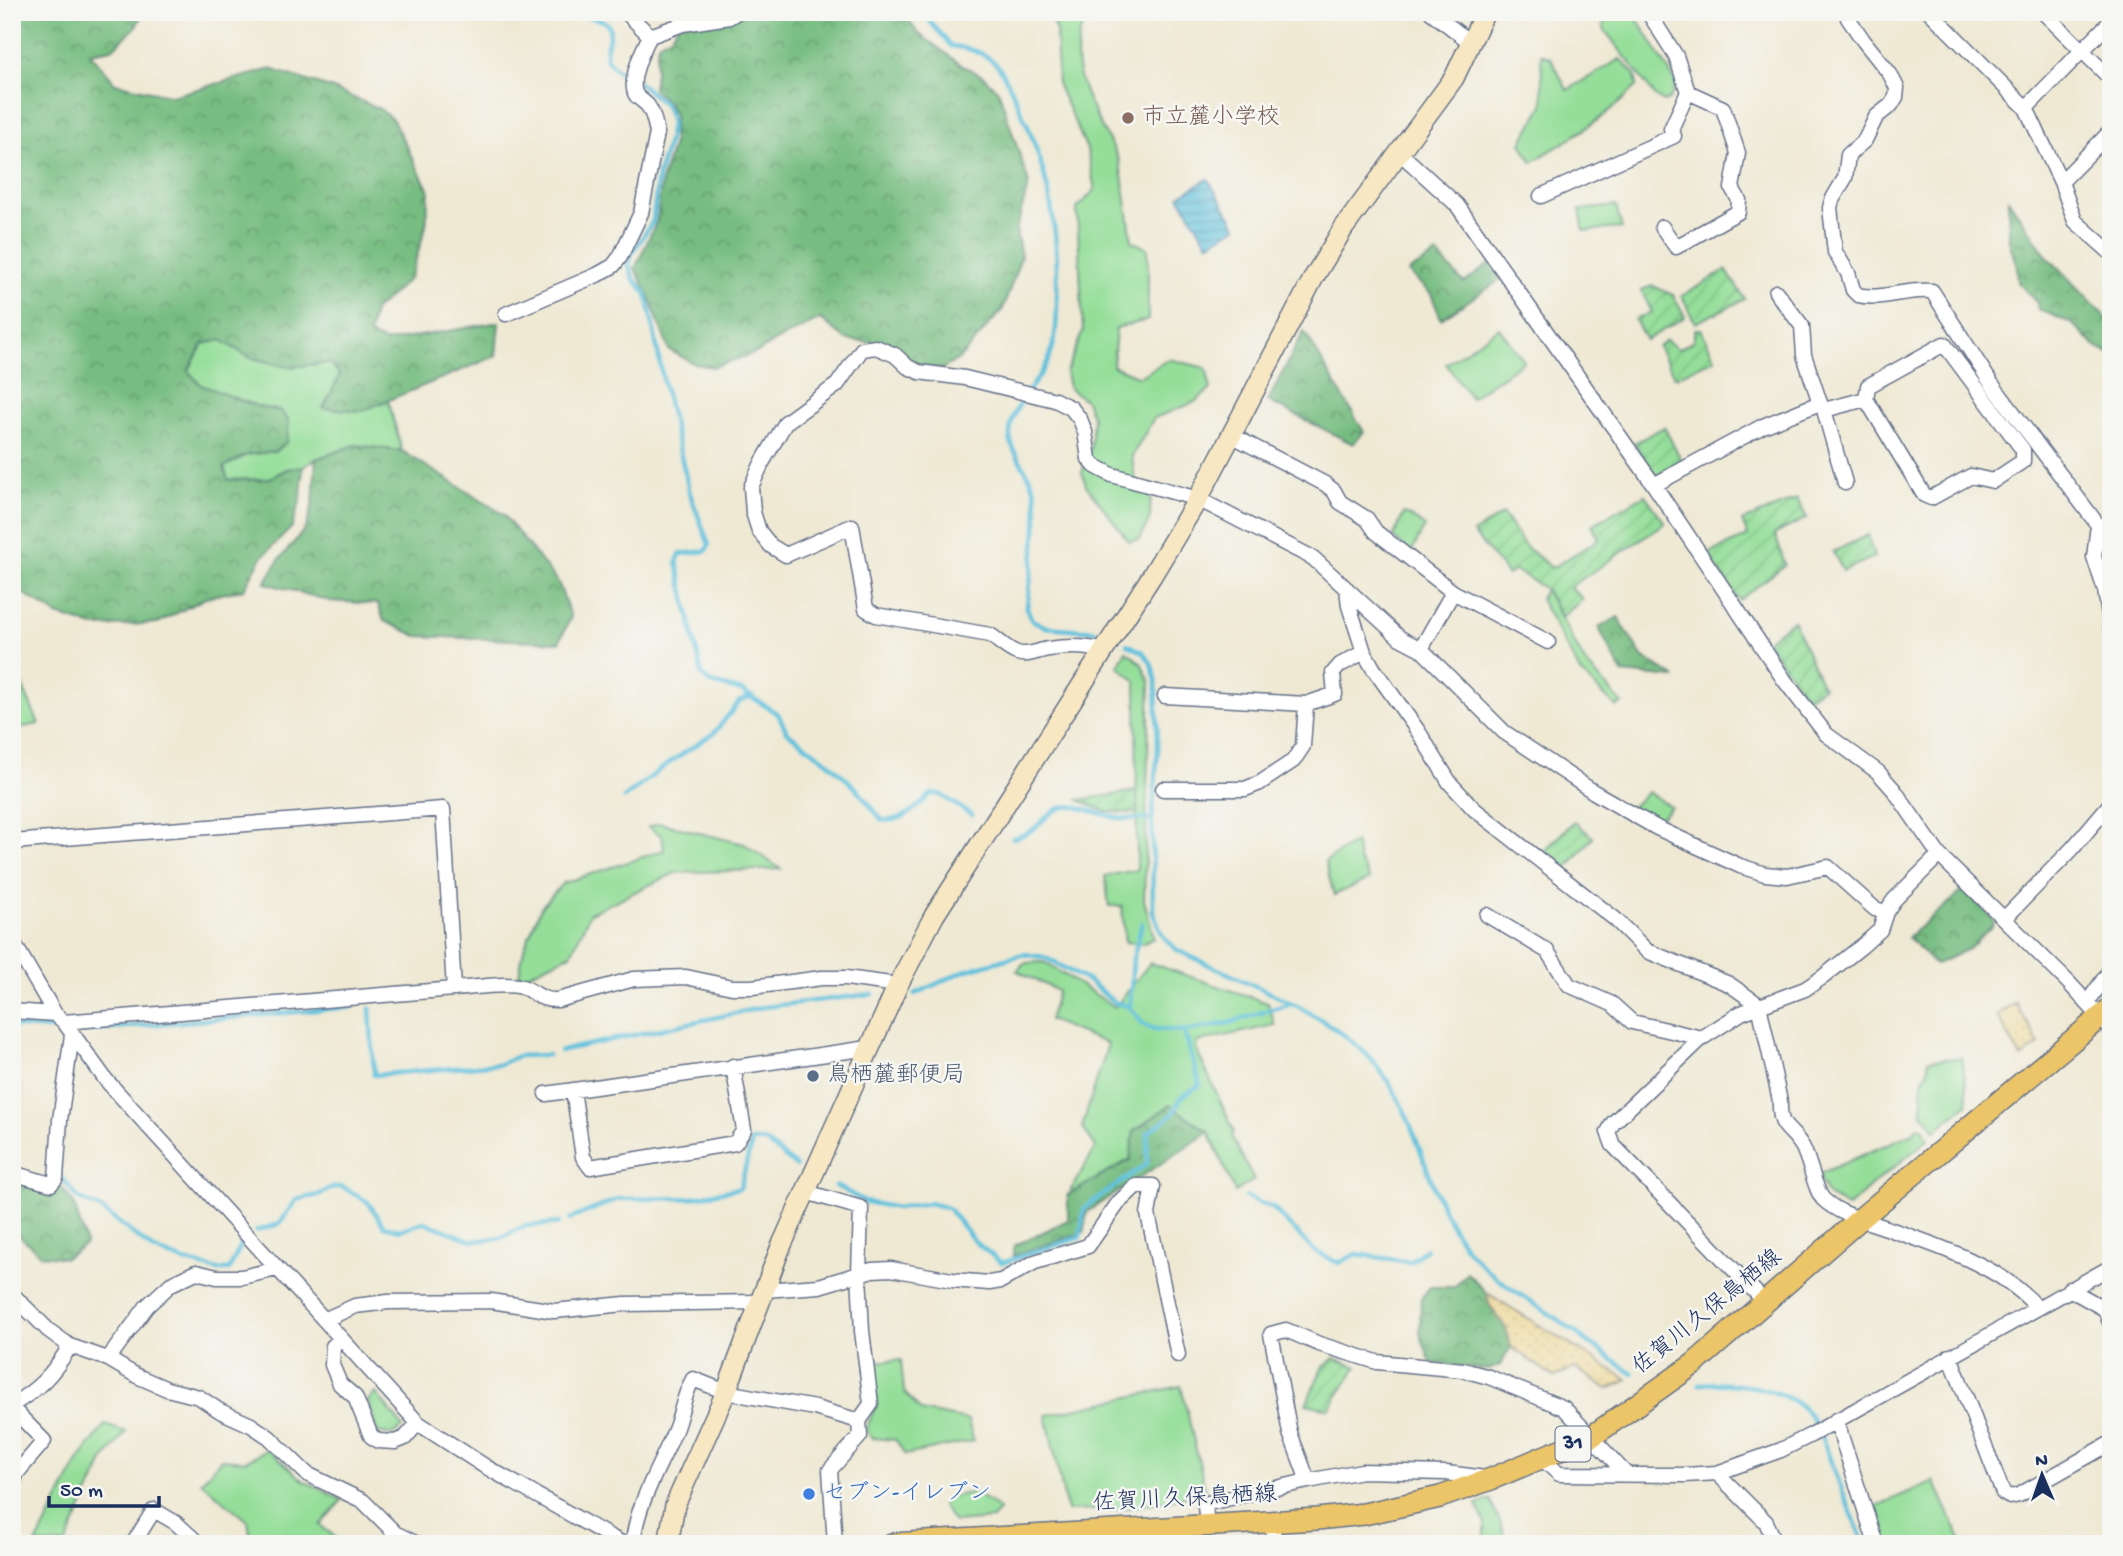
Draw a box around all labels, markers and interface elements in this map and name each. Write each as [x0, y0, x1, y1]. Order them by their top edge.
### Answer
place label: 市立麓小学校 [1142, 104, 1280, 132]
marker: 市立麓小学校 [1120, 110, 1136, 126]
place label: 鳥栖麓郵便局 [827, 1061, 965, 1090]
marker: 鳥栖麓郵便局 [805, 1068, 821, 1084]
street label: 佐賀川久保鳥栖線 [1627, 1243, 1788, 1381]
road number: 31 [1556, 1426, 1590, 1462]
north arrow [2008, 1440, 2078, 1510]
text: N [2035, 1450, 2048, 1473]
scale bar [49, 1465, 159, 1509]
text: 50 m [60, 1480, 103, 1505]
place label: セブン-イレブン [823, 1480, 991, 1508]
street label: 佐賀川久保鳥栖線 [1092, 1480, 1278, 1518]
marker: セブン-イレブン [801, 1486, 817, 1502]

